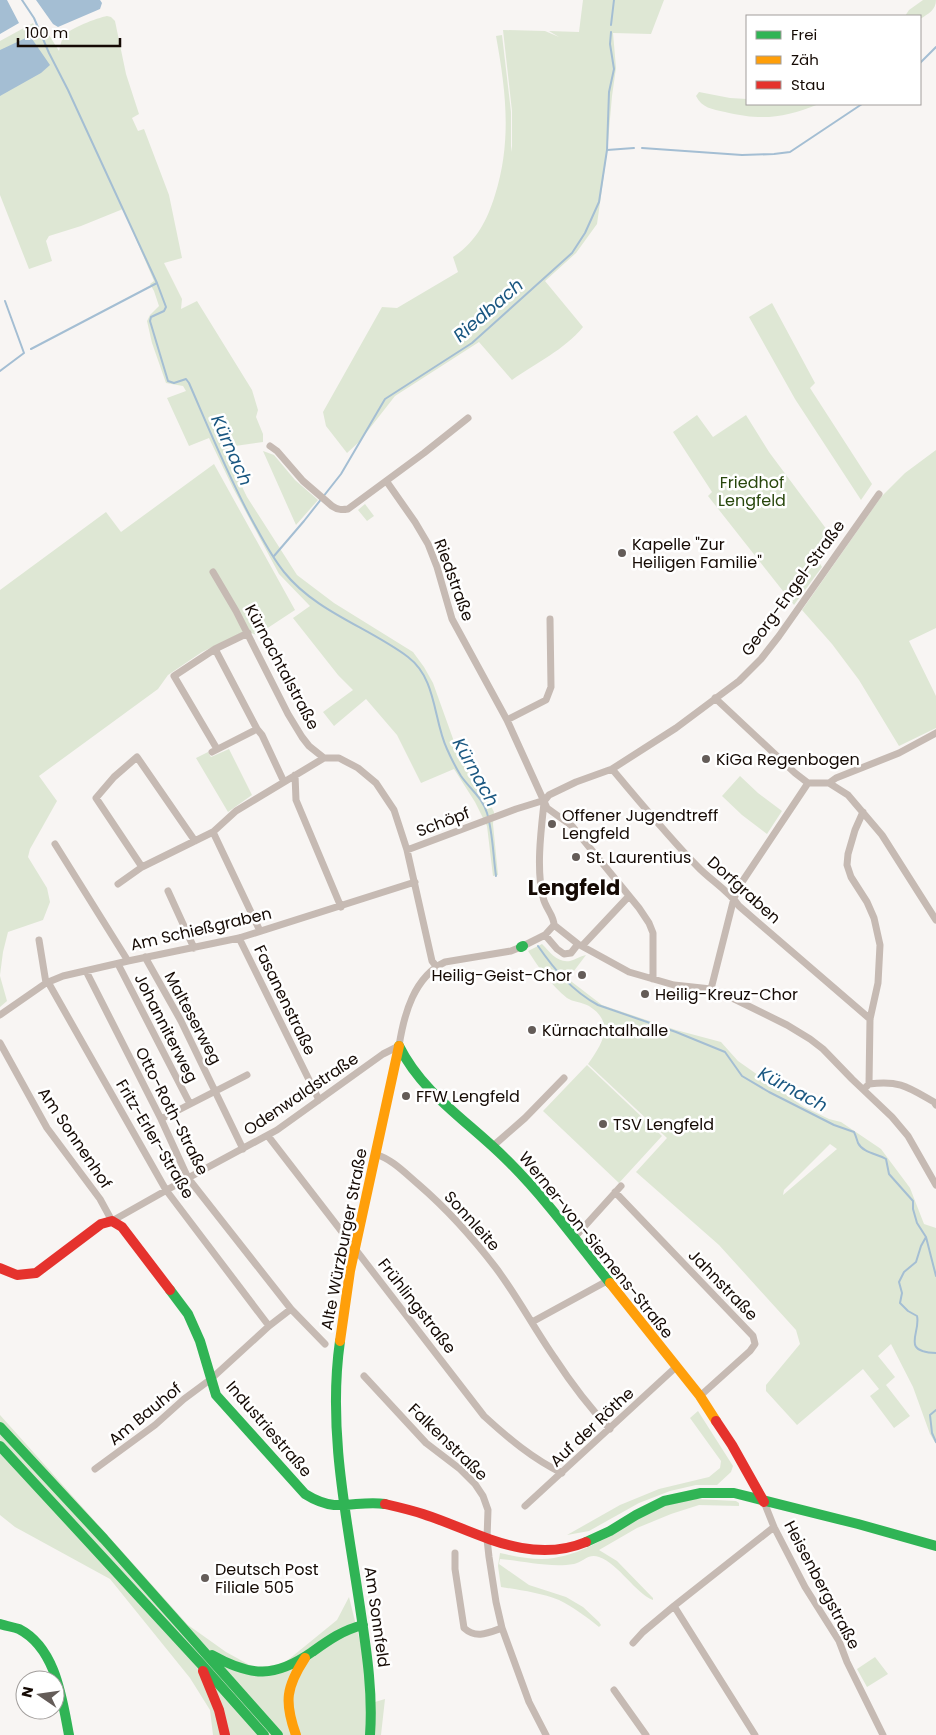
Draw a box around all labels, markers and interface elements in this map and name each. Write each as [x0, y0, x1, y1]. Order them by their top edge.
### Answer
scale bar [18, 15, 120, 47]
legend [746, 15, 921, 105]
text: 100 m [25, 22, 68, 43]
text: Frei [791, 24, 817, 45]
text: Zäh [791, 49, 819, 70]
text: Stau [791, 74, 825, 95]
water label: Riedbach [448, 273, 528, 347]
water label: Kürnach [205, 411, 259, 489]
park label: Friedhof Lengfeld [718, 471, 786, 512]
street label: Georg-Engel-Straße [736, 515, 850, 661]
place label: Kapelle "Zur Heiligen Familie" [632, 533, 762, 574]
street label: Riedstraße [428, 536, 480, 624]
marker: Kapelle "Zur Heiligen Familie" [616, 547, 628, 559]
street label: Kürnachtalstraße [239, 600, 325, 734]
water label: Kürnach [447, 733, 505, 811]
place label: KiGa Regenbogen [716, 748, 860, 771]
marker: KiGa Regenbogen [700, 753, 712, 765]
street label: Schöpf [413, 801, 473, 843]
place label: Offener Jugendtreff Lengfeld [562, 804, 718, 845]
marker: Offener Jugendtreff Lengfeld [546, 818, 558, 830]
place label: St. Laurentius [586, 846, 691, 869]
marker: St. Laurentius [570, 851, 582, 863]
street label: Dorfgraben [702, 851, 786, 929]
district label: Lengfeld [528, 873, 620, 902]
street label: Am Schießgraben [128, 902, 274, 956]
street label: Fasanenstraße [248, 941, 322, 1059]
place label: Heilig-Geist-Chor [431, 964, 572, 987]
street label: Malteserweg [159, 967, 227, 1069]
street label: Johanniterweg [129, 969, 203, 1087]
marker: Heilig-Geist-Chor [576, 969, 588, 981]
place label: Heilig-Kreuz-Chor [655, 983, 798, 1006]
marker: Heilig-Kreuz-Chor [639, 988, 651, 1000]
place label: Kürnachtalhalle [542, 1019, 668, 1042]
marker: Kürnachtalhalle [526, 1024, 538, 1036]
street label: Otto-Roth-Straße [130, 1043, 214, 1179]
street label: Odenwaldstraße [239, 1047, 363, 1141]
water label: Kürnach [754, 1060, 832, 1118]
street label: Fritz-Erler-Straße [110, 1075, 200, 1203]
street label: Am Sonnenhof [33, 1083, 117, 1193]
place label: FFW Lengfeld [416, 1085, 520, 1108]
marker: FFW Lengfeld [400, 1090, 412, 1102]
place label: TSV Lengfeld [613, 1113, 714, 1136]
marker: TSV Lengfeld [597, 1118, 609, 1130]
street label: Alte Würzburger Straße [315, 1146, 373, 1332]
street label: Werner-von-Siemens-Straße [513, 1147, 679, 1343]
street label: Sonnleite [439, 1186, 505, 1256]
street label: Jahnstraße [683, 1244, 763, 1326]
street label: Frühlingstraße [372, 1254, 462, 1359]
street label: Industriestraße [221, 1376, 317, 1482]
street label: Am Bauhof [104, 1377, 186, 1451]
street label: Auf der Röthe [545, 1382, 639, 1472]
street label: Falkenstraße [403, 1398, 493, 1486]
street label: Heisenbergstraße [778, 1517, 866, 1653]
place label: Deutsch Post Filiale 505 [215, 1558, 319, 1599]
street label: Am Sonnfeld [359, 1565, 395, 1669]
marker: Deutsch Post Filiale 505 [199, 1572, 211, 1584]
north arrow [15, 1670, 65, 1720]
text: N [16, 1685, 38, 1699]

